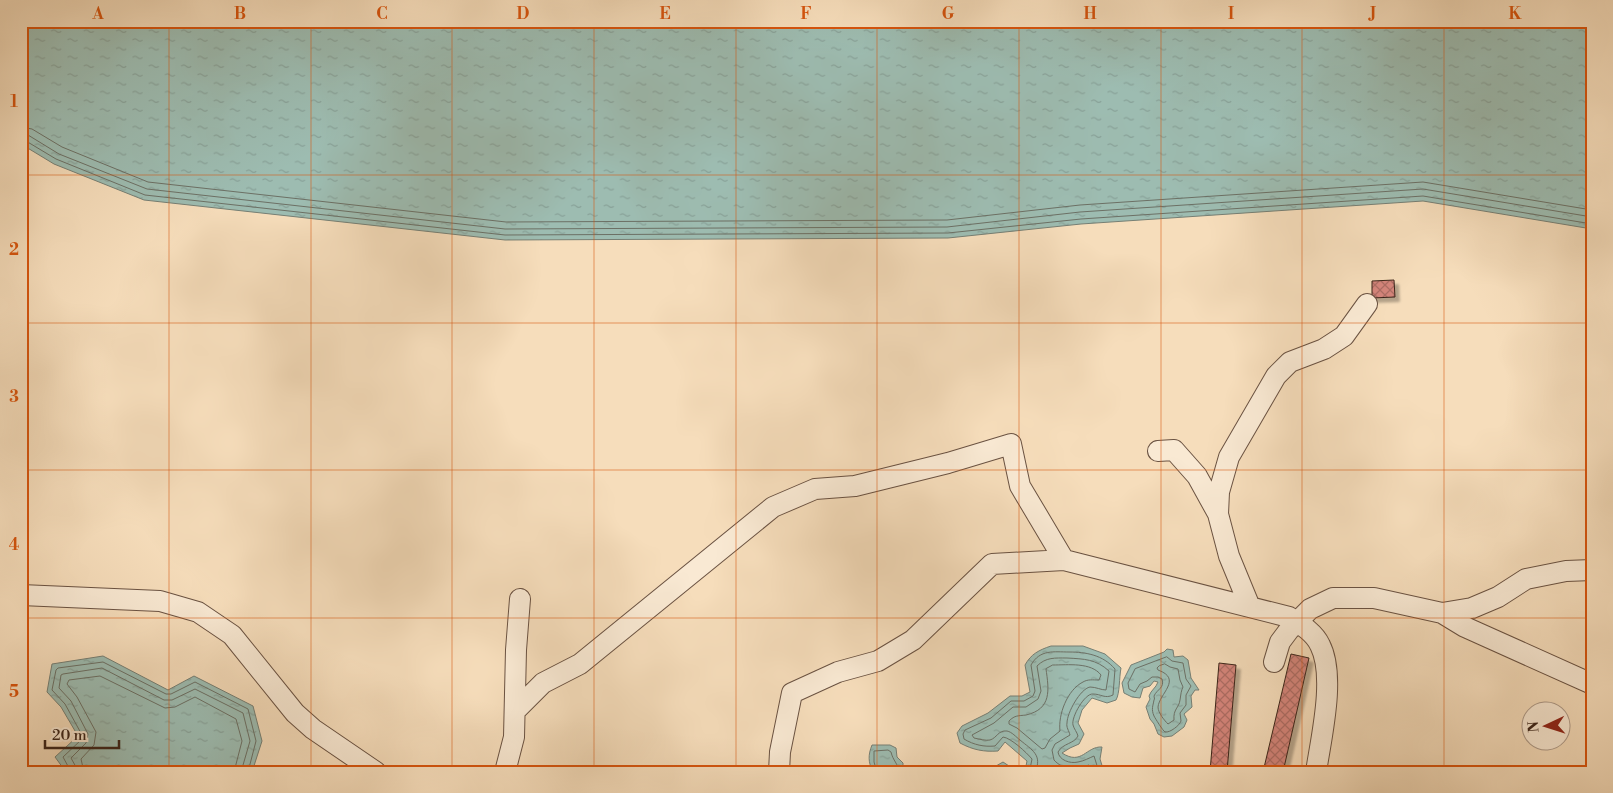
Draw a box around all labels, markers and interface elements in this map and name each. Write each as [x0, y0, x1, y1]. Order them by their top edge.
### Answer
text: A [91, 4, 104, 24]
text: B [234, 4, 246, 24]
text: C [376, 4, 388, 24]
text: D [517, 4, 530, 24]
text: E [659, 4, 671, 24]
text: F [800, 4, 812, 24]
text: G [942, 4, 955, 24]
text: H [1083, 4, 1097, 24]
text: I [1228, 4, 1234, 24]
text: J [1368, 4, 1376, 24]
text: K [1509, 4, 1523, 24]
text: 1 [10, 92, 18, 112]
text: 2 [9, 240, 19, 260]
text: 3 [9, 387, 19, 407]
text: 4 [9, 535, 20, 555]
text: 5 [9, 682, 19, 702]
north arrow [1520, 700, 1570, 750]
scale bar [45, 718, 119, 750]
text: N [1525, 721, 1543, 733]
text: 20 m [52, 726, 87, 745]

